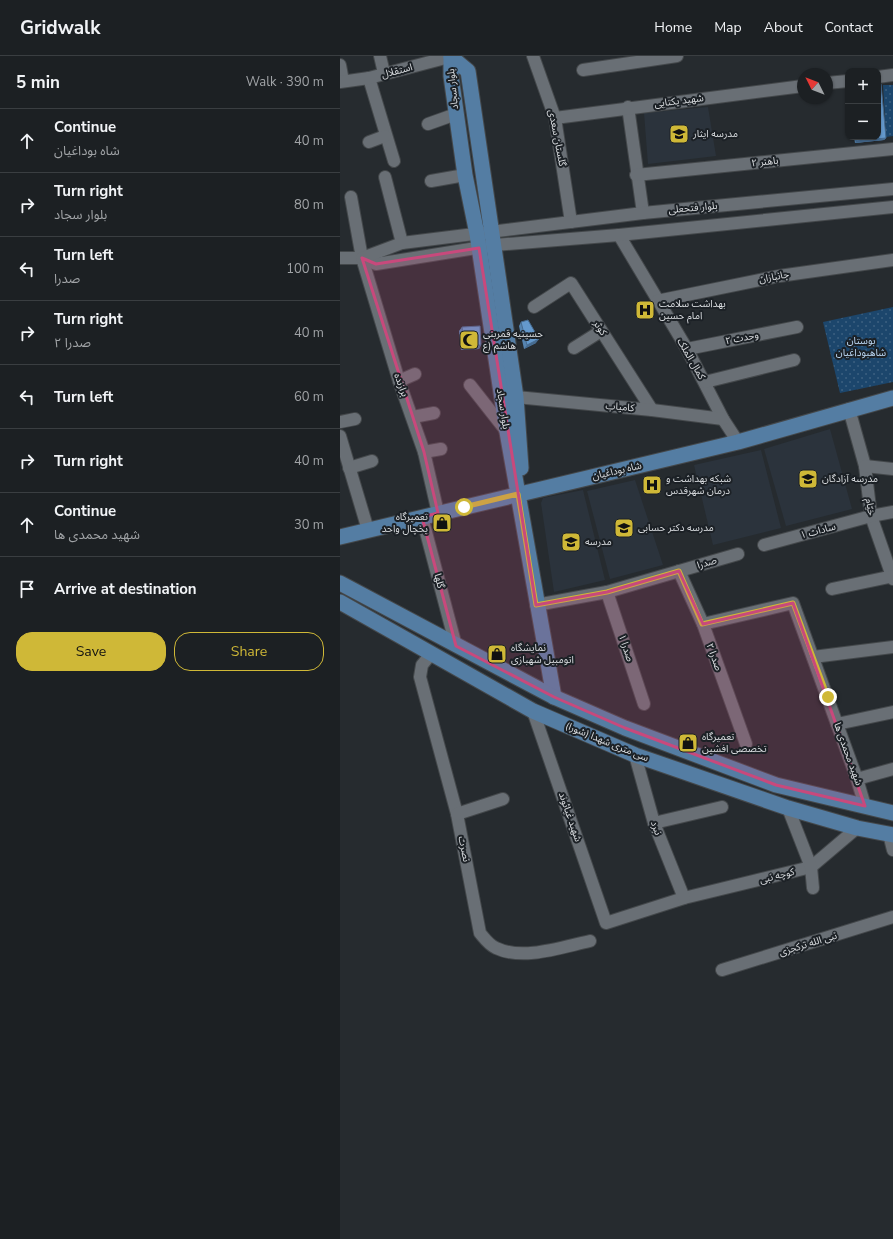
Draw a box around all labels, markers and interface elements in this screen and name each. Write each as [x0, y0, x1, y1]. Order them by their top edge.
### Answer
text: Gridwalk [20, 15, 100, 41]
text: Home [654, 18, 692, 37]
text: Map [714, 18, 742, 37]
text: About [764, 18, 803, 37]
text: Contact [825, 18, 873, 37]
street label: استقلال [380, 60, 414, 82]
street label: بلوار سجاد [444, 68, 462, 110]
north arrow [797, 68, 833, 104]
map controls [845, 68, 881, 140]
button: + [845, 68, 881, 104]
text: 5 min [16, 71, 60, 94]
text: Walk · 390 m [246, 73, 324, 91]
street label: شهید یکتایی [654, 91, 705, 111]
button: − [845, 104, 881, 140]
street label: گلستان سعدی [545, 108, 570, 168]
text: Continue [54, 117, 116, 137]
school or university icon: مدرسه ایثار [668, 123, 690, 145]
place label: مدرسه ایثار [692, 127, 738, 141]
icon: ahead [16, 130, 38, 152]
text: 40 m [294, 132, 324, 150]
text: شاه بوداغیان [54, 142, 120, 160]
street label: باهنر ۲ [751, 154, 779, 170]
text: Turn right [54, 181, 123, 201]
icon: right [16, 194, 38, 216]
text: 80 m [294, 196, 324, 214]
street label: بلوار فتحعلی [668, 199, 718, 217]
text: بلوار سجاد [54, 206, 107, 224]
text: Turn left [54, 245, 113, 265]
icon: left [16, 258, 38, 280]
text: 100 m [286, 260, 324, 278]
street label: جانبازان [758, 267, 790, 287]
text: صدرا [54, 270, 80, 288]
place label: بهداشت سلامت امام حسین [659, 297, 726, 324]
hospital icon: بهداشت سلامت امام حسین [634, 299, 656, 321]
text: Turn right [54, 309, 123, 329]
street label: کوثر [589, 317, 611, 339]
icon: right [16, 322, 38, 344]
text: 40 m [294, 324, 324, 342]
place label: حسینیه قمربنی هاشم (ع [483, 327, 543, 353]
street label: وحدت ۲ [724, 328, 760, 348]
mosque icon: حسینیه قمربنی هاشم (ع [458, 329, 480, 351]
text: صدرا ۲ [54, 334, 91, 352]
park label: بوستان شاهبوداغیان [836, 334, 886, 360]
street label: کمال الملک [673, 336, 709, 383]
street label: برازنده [390, 371, 412, 399]
icon: left [16, 386, 38, 408]
text: Turn left [54, 387, 113, 407]
text: 60 m [294, 388, 324, 406]
street label: بلوار سجاد [493, 388, 513, 431]
street label: کامیاب [605, 399, 636, 415]
icon: right [16, 450, 38, 472]
text: Turn right [54, 451, 123, 471]
text: 40 m [294, 452, 324, 470]
street label: شاه بوداغیان [591, 458, 643, 483]
school or university icon: مدرسه آزادگان [797, 468, 819, 490]
place label: شبکه بهداشت و درمان شهرقدس [666, 472, 731, 498]
place label: مدرسه آزادگان [822, 472, 878, 486]
hospital icon: شبکه بهداشت و درمان شهرقدس [641, 474, 663, 496]
street label: خیّام [861, 497, 878, 517]
route start [455, 498, 473, 516]
text: Continue [54, 501, 116, 521]
place label: تعمیرگاه یخچال واحد [382, 510, 428, 536]
shop icon: تعمیرگاه یخچال واحد [431, 512, 453, 534]
icon: ahead [16, 514, 38, 536]
text: 30 m [294, 516, 324, 534]
school or university icon: مدرسه دکتر حسابی [613, 517, 635, 539]
street label: سادات ۱ [799, 520, 837, 542]
place label: مدرسه دکتر حسابی [638, 521, 714, 535]
text: شهید محمدی ها [54, 526, 140, 544]
school or university icon: مدرسه [560, 531, 582, 553]
place label: مدرسه [585, 535, 612, 549]
street label: صدرا [695, 553, 719, 573]
street label: گلها [430, 572, 448, 591]
icon: arrive [16, 578, 38, 600]
text: Arrive at destination [54, 579, 197, 599]
button: Save [16, 632, 166, 671]
button: Share [174, 632, 324, 671]
street label: صدرا ۱ [615, 632, 637, 664]
place label: نمایشگاه اتومبیل شهبازی [511, 641, 574, 667]
street label: صدرا ۲ [703, 641, 725, 673]
shop icon: نمایشگاه اتومبیل شهبازی [486, 643, 508, 665]
route end [819, 688, 837, 706]
street label: سی متری شهدا (شورا) [563, 719, 651, 765]
street label: شهید محمدی ها [830, 721, 866, 788]
place label: تعمیرگاه تخصصی افشین [702, 730, 767, 756]
shop icon: تعمیرگاه تخصصی افشین [677, 732, 699, 754]
street label: شهید غیاثوند [555, 790, 585, 844]
street label: نبرد [647, 819, 665, 838]
street label: نصرت [455, 835, 473, 863]
street label: کوچه نبی [758, 865, 797, 887]
street label: نبی الله ترکجزی [777, 928, 839, 959]

